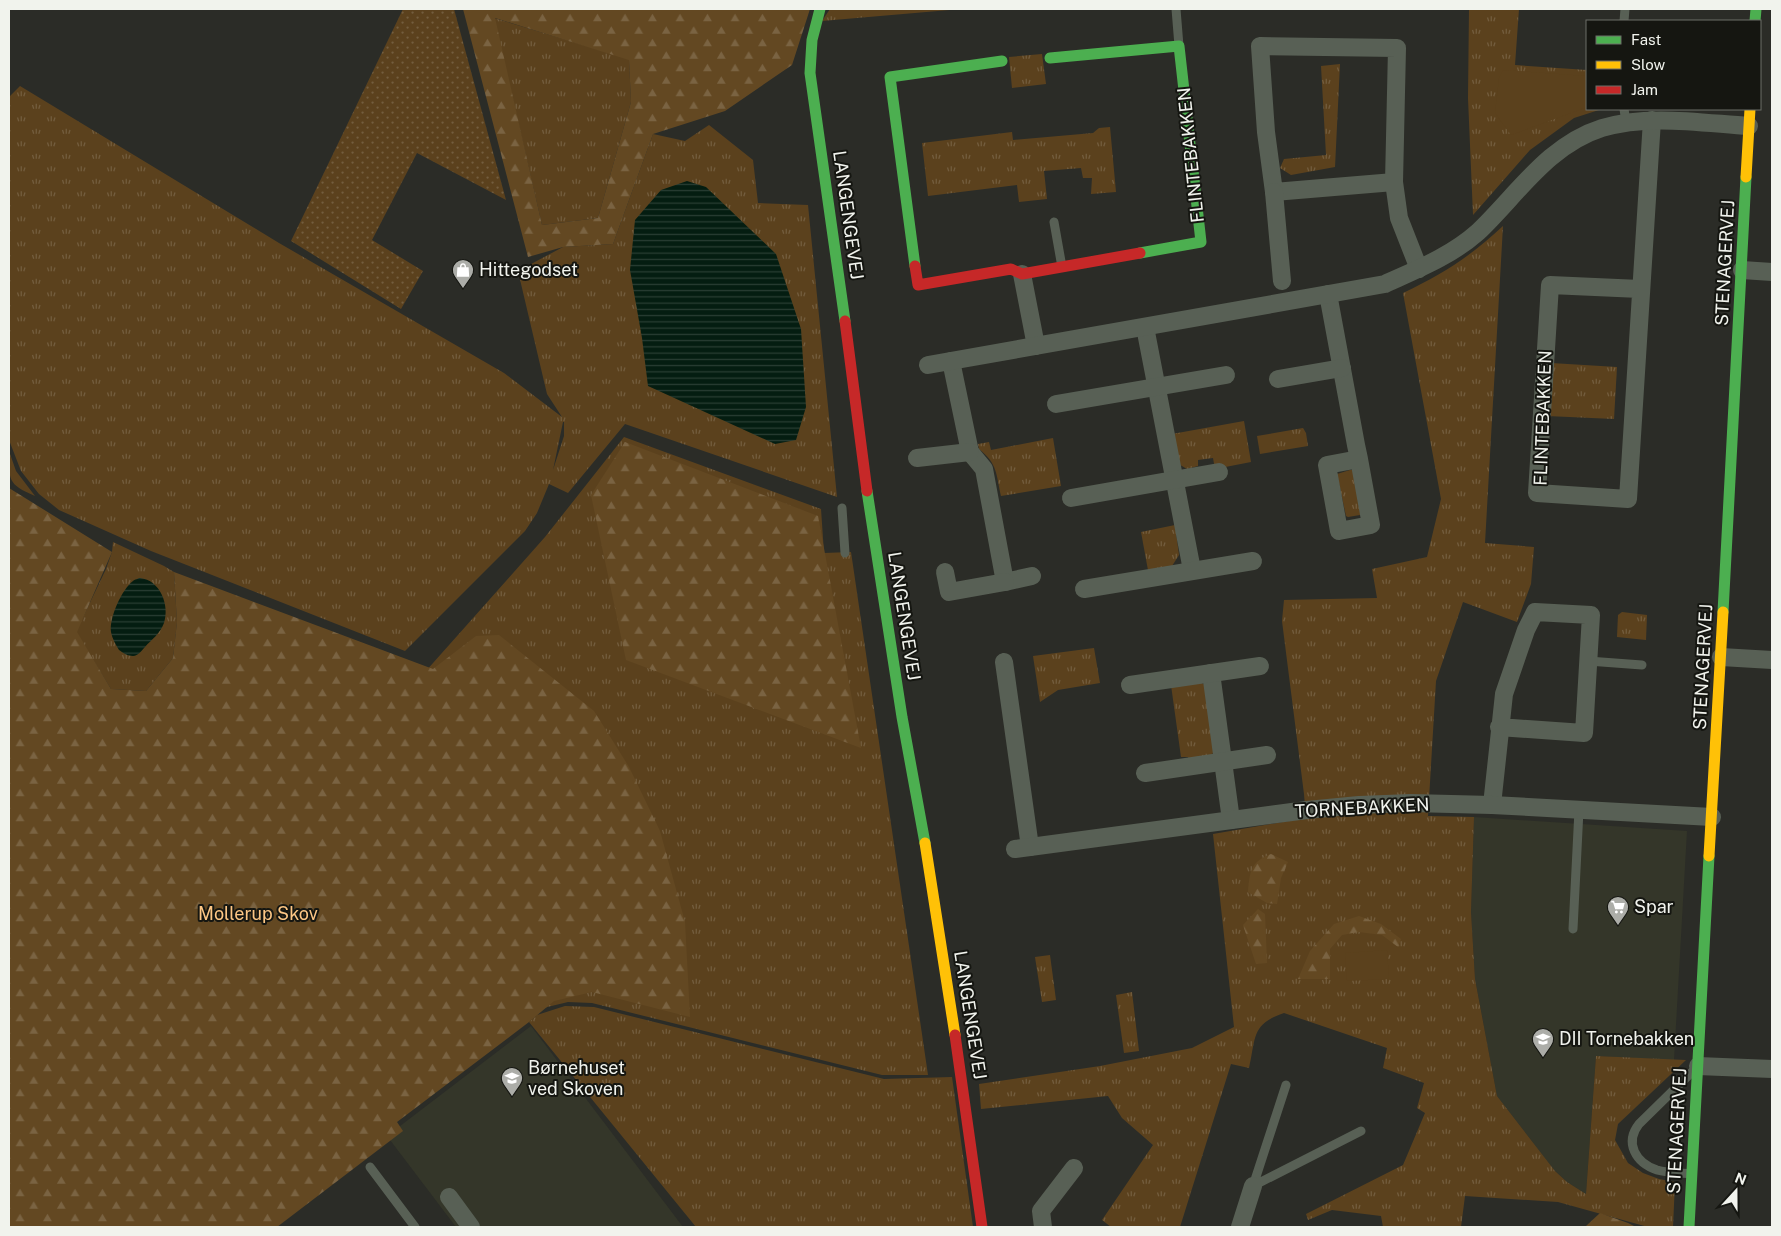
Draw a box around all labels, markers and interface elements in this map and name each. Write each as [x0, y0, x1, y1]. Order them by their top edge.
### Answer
legend [1586, 20, 1761, 110]
text: Fast [1631, 31, 1661, 48]
text: Slow [1631, 56, 1666, 73]
text: Jam [1631, 81, 1658, 98]
street label: FLINTEBAKKEN [1173, 86, 1208, 224]
street label: LANGENGEVEJ [829, 149, 868, 281]
street label: STENAGERVEJ [1711, 199, 1738, 327]
shop icon: Hittegodset [451, 258, 475, 289]
place label: Hittegodset [479, 259, 578, 280]
street label: FLINTEBAKKEN [1530, 350, 1555, 486]
street label: LANGENGEVEJ [884, 550, 925, 682]
street label: STENAGERVEJ [1689, 603, 1716, 731]
street label: TORNEBAKKEN [1294, 793, 1430, 822]
supermarket icon: Spar [1606, 895, 1630, 926]
place label: Spar [1634, 896, 1674, 917]
park label: Mollerup Skov [198, 903, 318, 924]
street label: LANGENGEVEJ [950, 949, 991, 1081]
school or university icon: DII Tornebakken [1531, 1027, 1555, 1058]
place label: DII Tornebakken [1559, 1028, 1694, 1049]
place label: Børnehuset ved Skoven [528, 1057, 625, 1099]
school or university icon: Børnehuset ved Skoven [500, 1066, 524, 1097]
street label: STENAGERVEJ [1663, 1067, 1690, 1195]
north arrow [1711, 1166, 1761, 1216]
text: N [1733, 1169, 1749, 1188]

